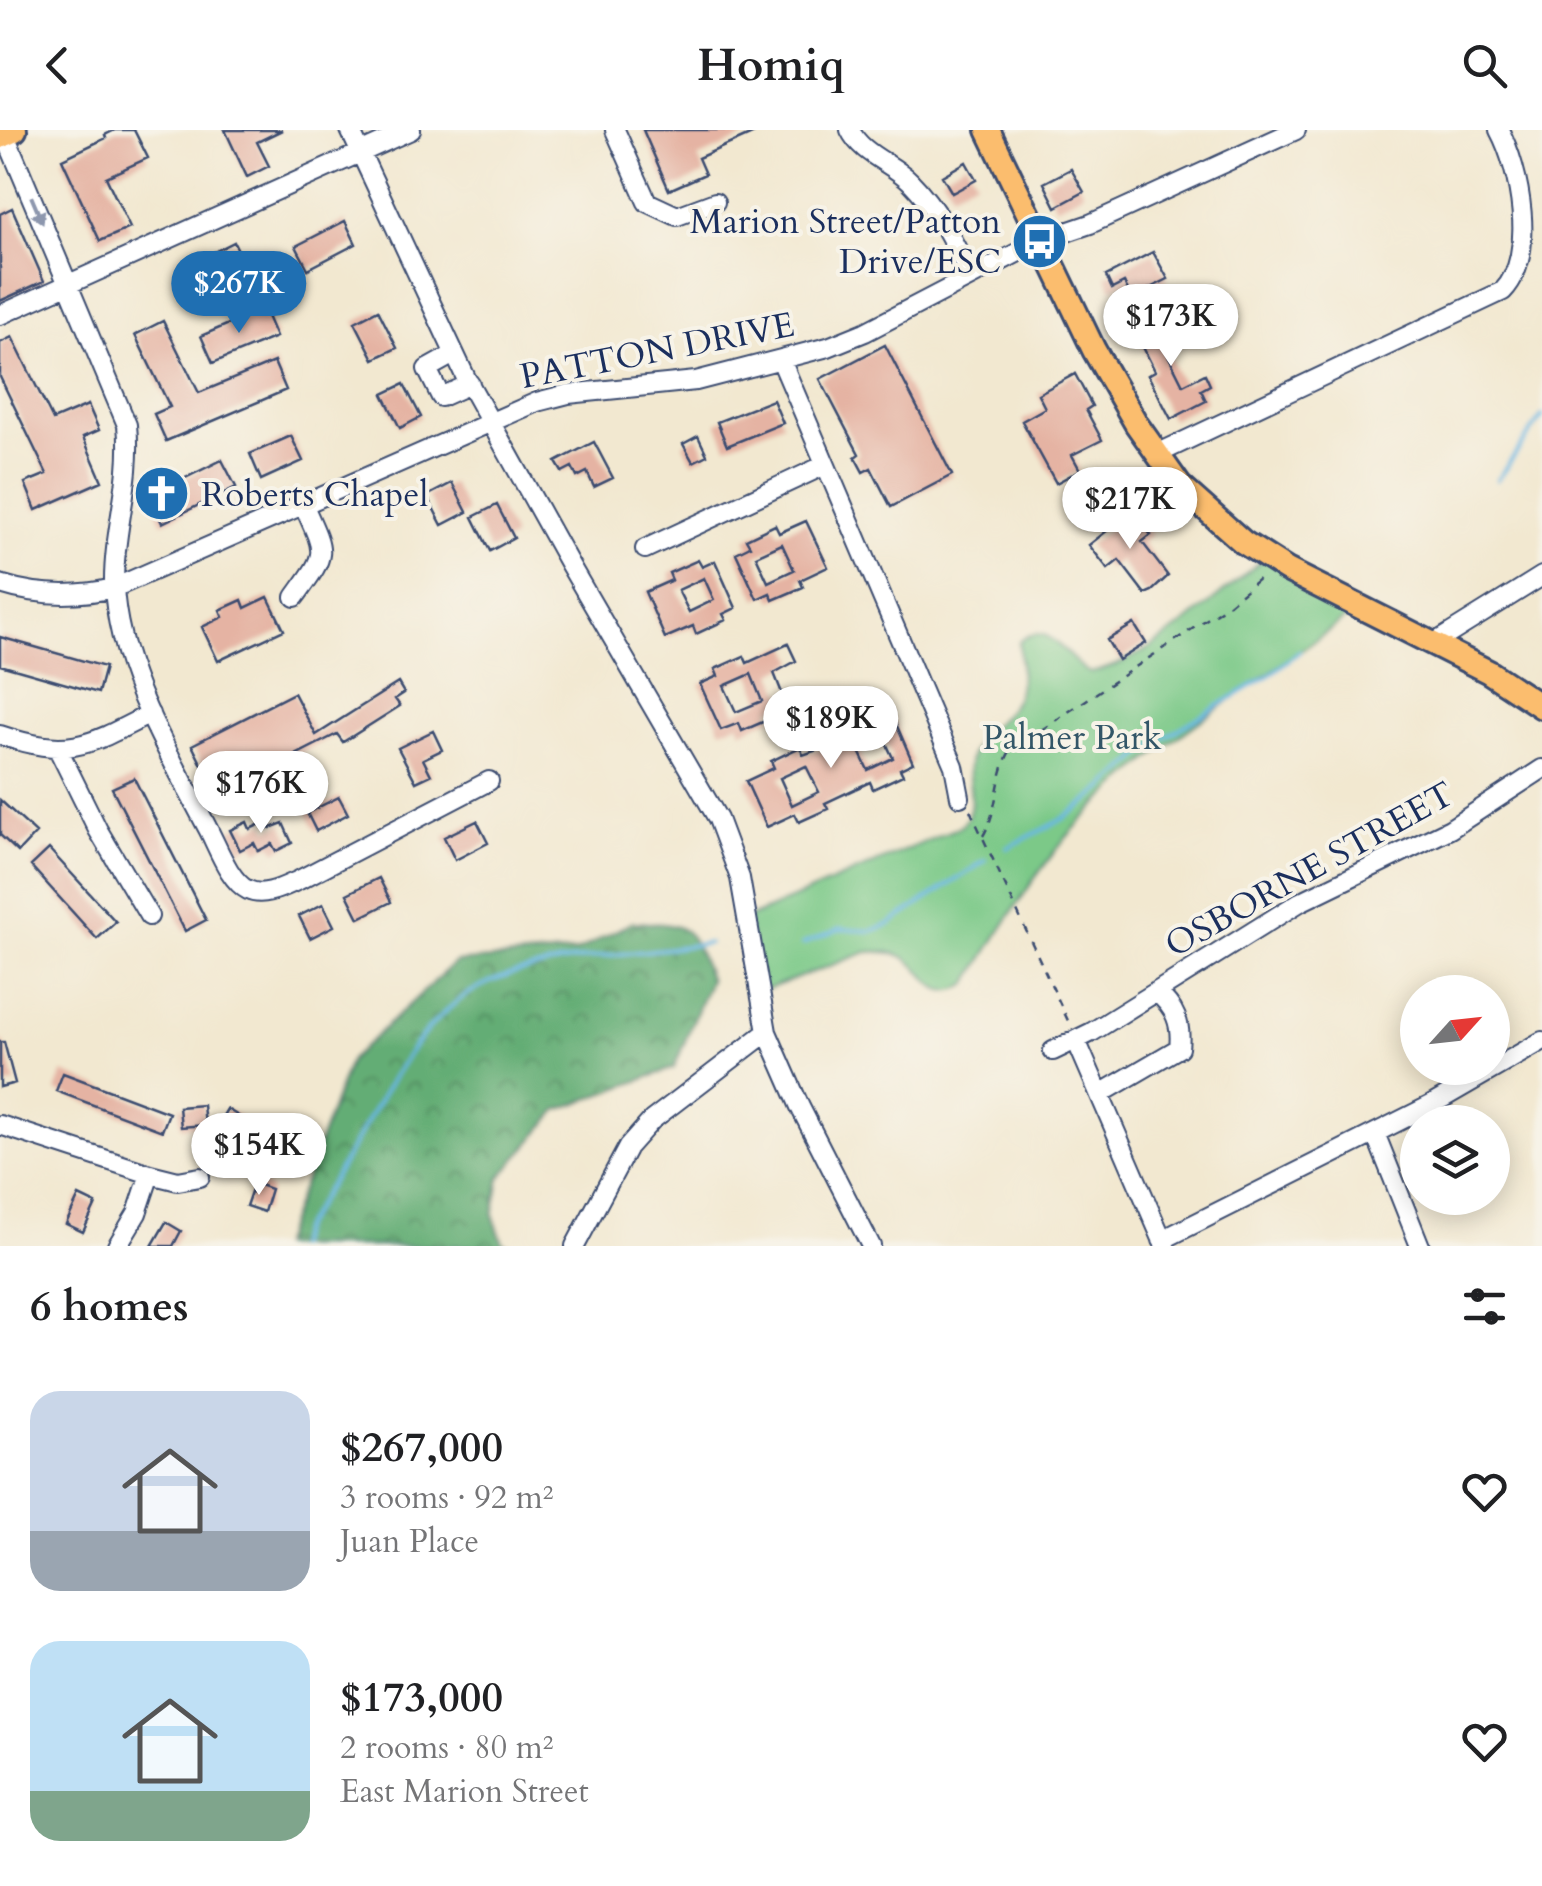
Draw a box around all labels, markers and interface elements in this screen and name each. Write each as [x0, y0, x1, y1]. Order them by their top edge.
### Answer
text: Homiq [697, 35, 845, 96]
icon: back [30, 38, 85, 93]
icon: search [1457, 38, 1512, 93]
one-way arrow [29, 195, 45, 225]
place label: Marion Street/Patton Drive/ESC [690, 198, 1001, 286]
bus stop icon: Marion Street/Patton Drive/ESC [1010, 211, 1070, 271]
pin: $267K [169, 251, 309, 336]
text: $267K [193, 261, 285, 305]
pin: $173K [1101, 284, 1241, 369]
text: $173K [1125, 294, 1217, 338]
street label: PATTON DRIVE [516, 301, 798, 401]
church icon: Roberts Chapel [132, 464, 192, 524]
pin: $217K [1060, 467, 1200, 552]
place label: Roberts Chapel [201, 471, 428, 519]
text: $217K [1084, 477, 1176, 521]
pin: $189K [761, 686, 901, 771]
text: $189K [785, 696, 877, 740]
park label: Palmer Park [982, 714, 1162, 762]
pin: $176K [191, 751, 331, 836]
text: $176K [215, 761, 307, 805]
street label: OSBORNE STREET [1156, 771, 1462, 969]
north arrow [1400, 975, 1510, 1085]
map controls [1400, 975, 1510, 1215]
button: layers [1400, 1105, 1510, 1215]
pin: $154K [189, 1113, 329, 1198]
text: $154K [213, 1123, 305, 1167]
text: 6 homes [30, 1278, 188, 1335]
icon: filters [1457, 1279, 1512, 1334]
text: $267,000 [340, 1419, 503, 1476]
icon: home [110, 1431, 230, 1551]
icon: heart [1457, 1464, 1512, 1519]
text: 3 rooms · 92 m² [340, 1476, 553, 1520]
text: Juan Place [340, 1520, 479, 1564]
text: $173,000 [340, 1669, 503, 1726]
icon: home [110, 1681, 230, 1801]
icon: heart [1457, 1714, 1512, 1769]
text: 2 rooms · 80 m² [340, 1726, 553, 1770]
text: East Marion Street [340, 1770, 589, 1814]

